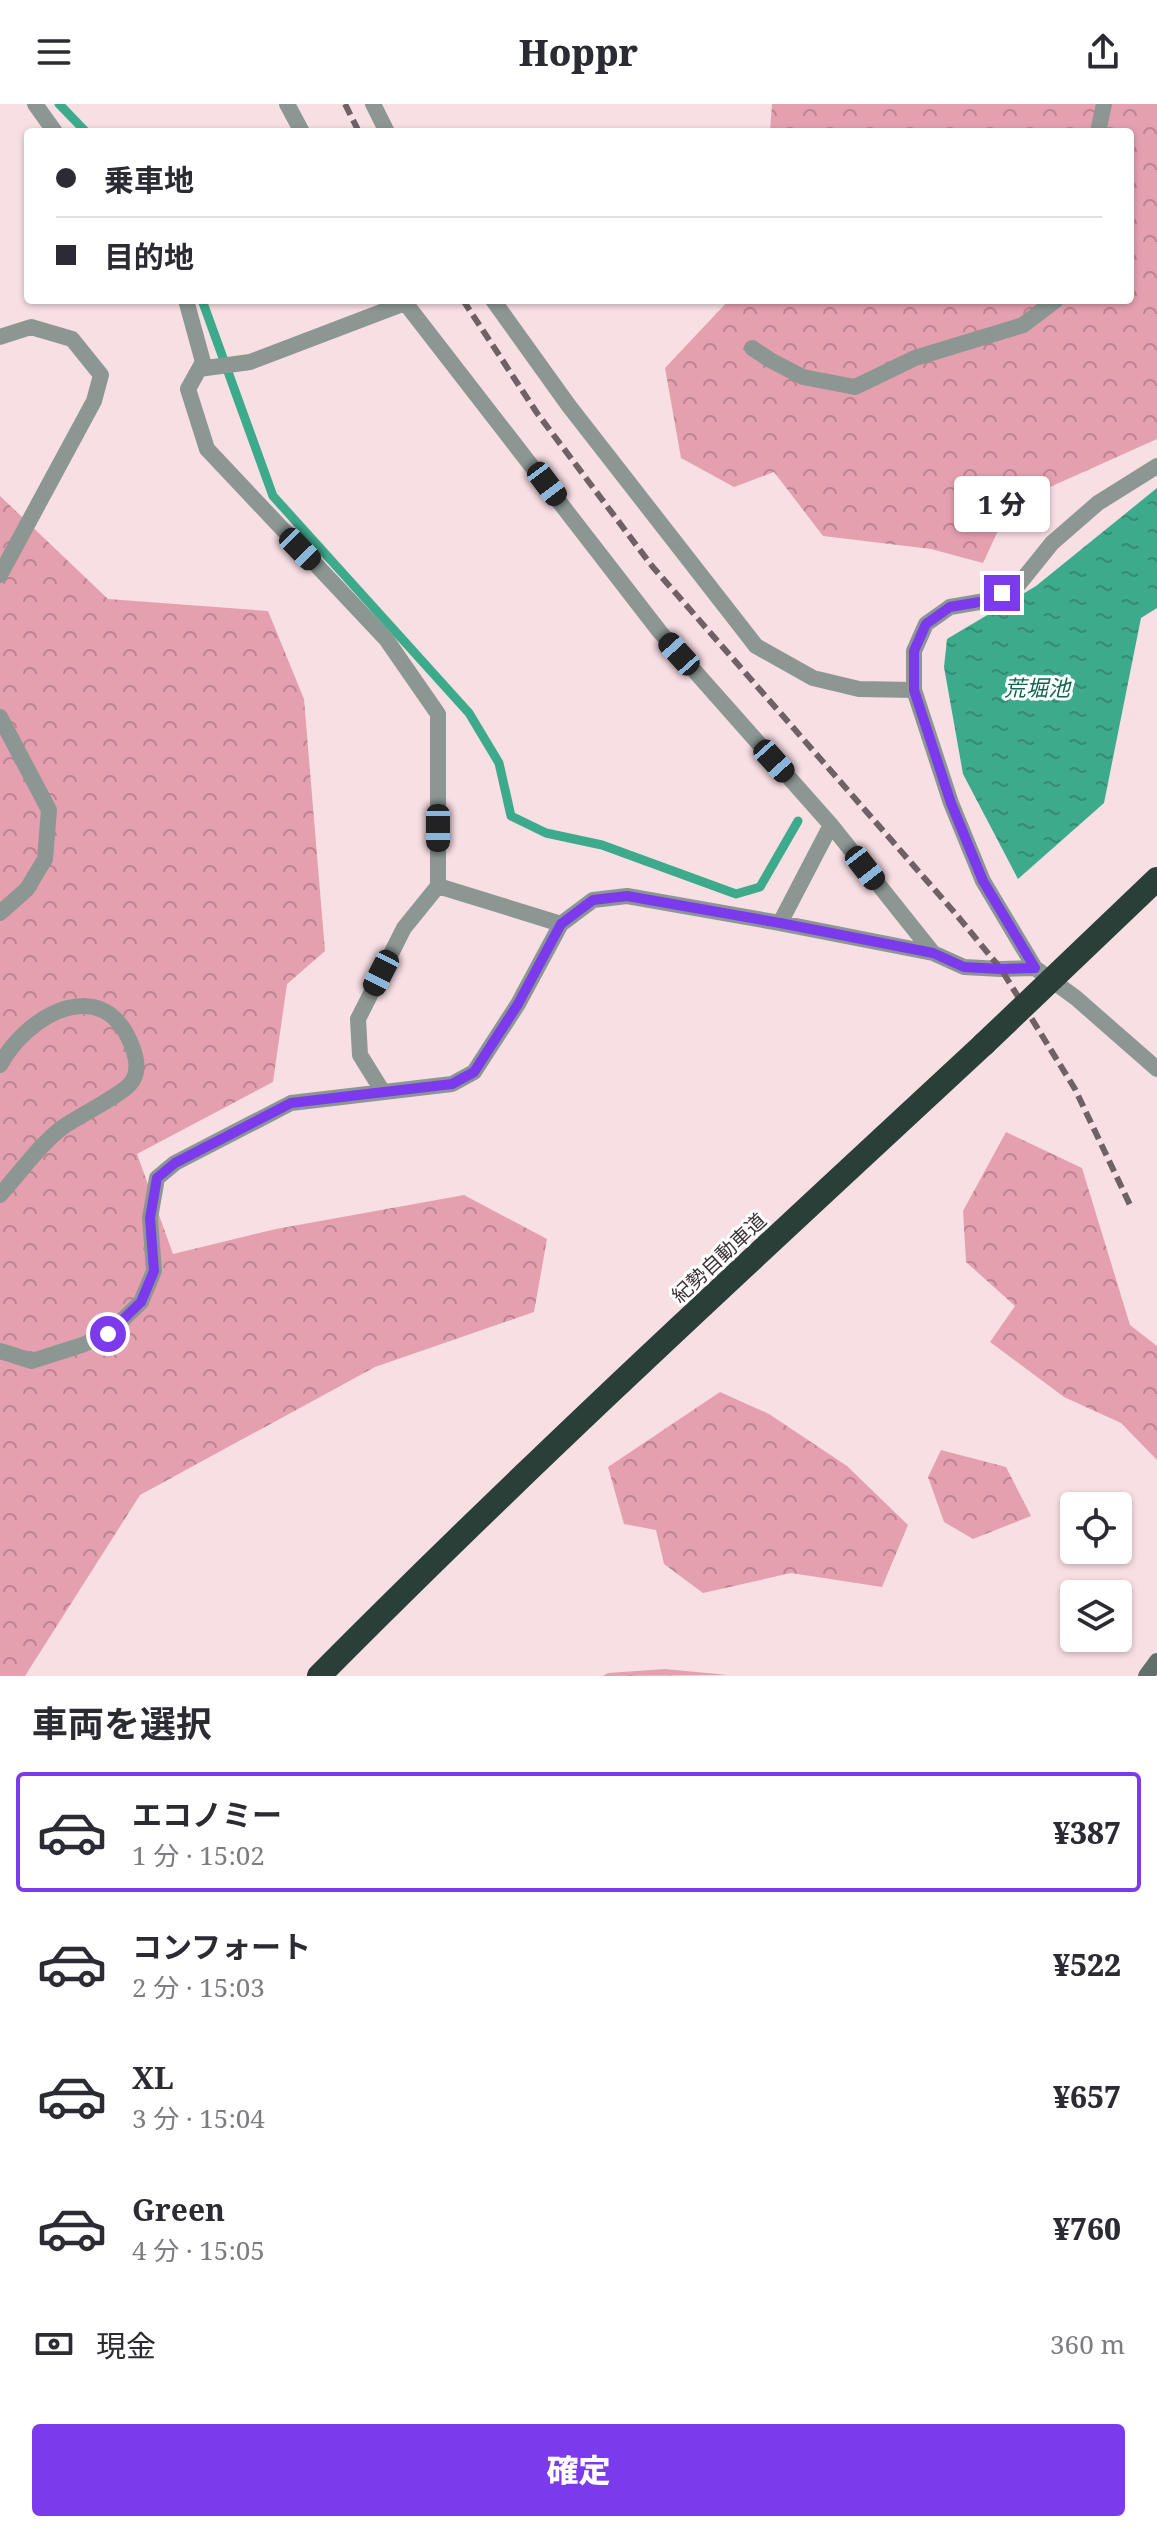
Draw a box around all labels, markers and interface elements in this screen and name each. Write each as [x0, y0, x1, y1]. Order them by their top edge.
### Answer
text: Hoppr [519, 28, 638, 77]
icon: menu [32, 30, 76, 74]
icon: share [1081, 30, 1125, 74]
text: 乗車地 [104, 159, 194, 200]
text: 目的地 [104, 236, 194, 277]
car [523, 458, 571, 510]
callout: 1 分 [954, 477, 1050, 533]
text: 1 分 [978, 486, 1026, 522]
car [275, 523, 325, 575]
route end [984, 575, 1020, 611]
car [654, 628, 704, 680]
water label: 荒堀池 [1004, 672, 1072, 702]
car [749, 735, 799, 787]
car [426, 804, 450, 852]
car [841, 842, 889, 894]
car [359, 946, 403, 1000]
street label: 紀勢自動車道 [666, 1207, 772, 1308]
route start [90, 1316, 126, 1352]
map controls [1060, 1492, 1132, 1652]
button: locate [1060, 1492, 1132, 1564]
button: layers [1060, 1580, 1132, 1652]
text: 車両を選択 [32, 1699, 212, 1748]
text: エコノミー [132, 1794, 282, 1835]
icon: car [36, 1796, 108, 1868]
text: ¥387 [1053, 1812, 1121, 1853]
text: 1 分 · 15:02 [132, 1837, 265, 1873]
text: コンフォート [132, 1926, 311, 1967]
icon: car [36, 1928, 108, 2000]
text: ¥522 [1053, 1944, 1121, 1985]
text: 2 分 · 15:03 [132, 1969, 265, 2005]
text: XL [132, 2057, 174, 2098]
icon: car [36, 2060, 108, 2132]
text: ¥657 [1053, 2076, 1121, 2117]
text: 3 分 · 15:04 [132, 2100, 265, 2136]
text: Green [132, 2189, 225, 2230]
icon: car [36, 2192, 108, 2264]
text: ¥760 [1053, 2208, 1121, 2249]
text: 4 分 · 15:05 [132, 2232, 265, 2268]
icon: cash [32, 2322, 76, 2366]
text: 現金 [96, 2325, 156, 2366]
text: 360 m [1050, 2326, 1125, 2362]
button: 確定 [32, 2424, 1125, 2516]

